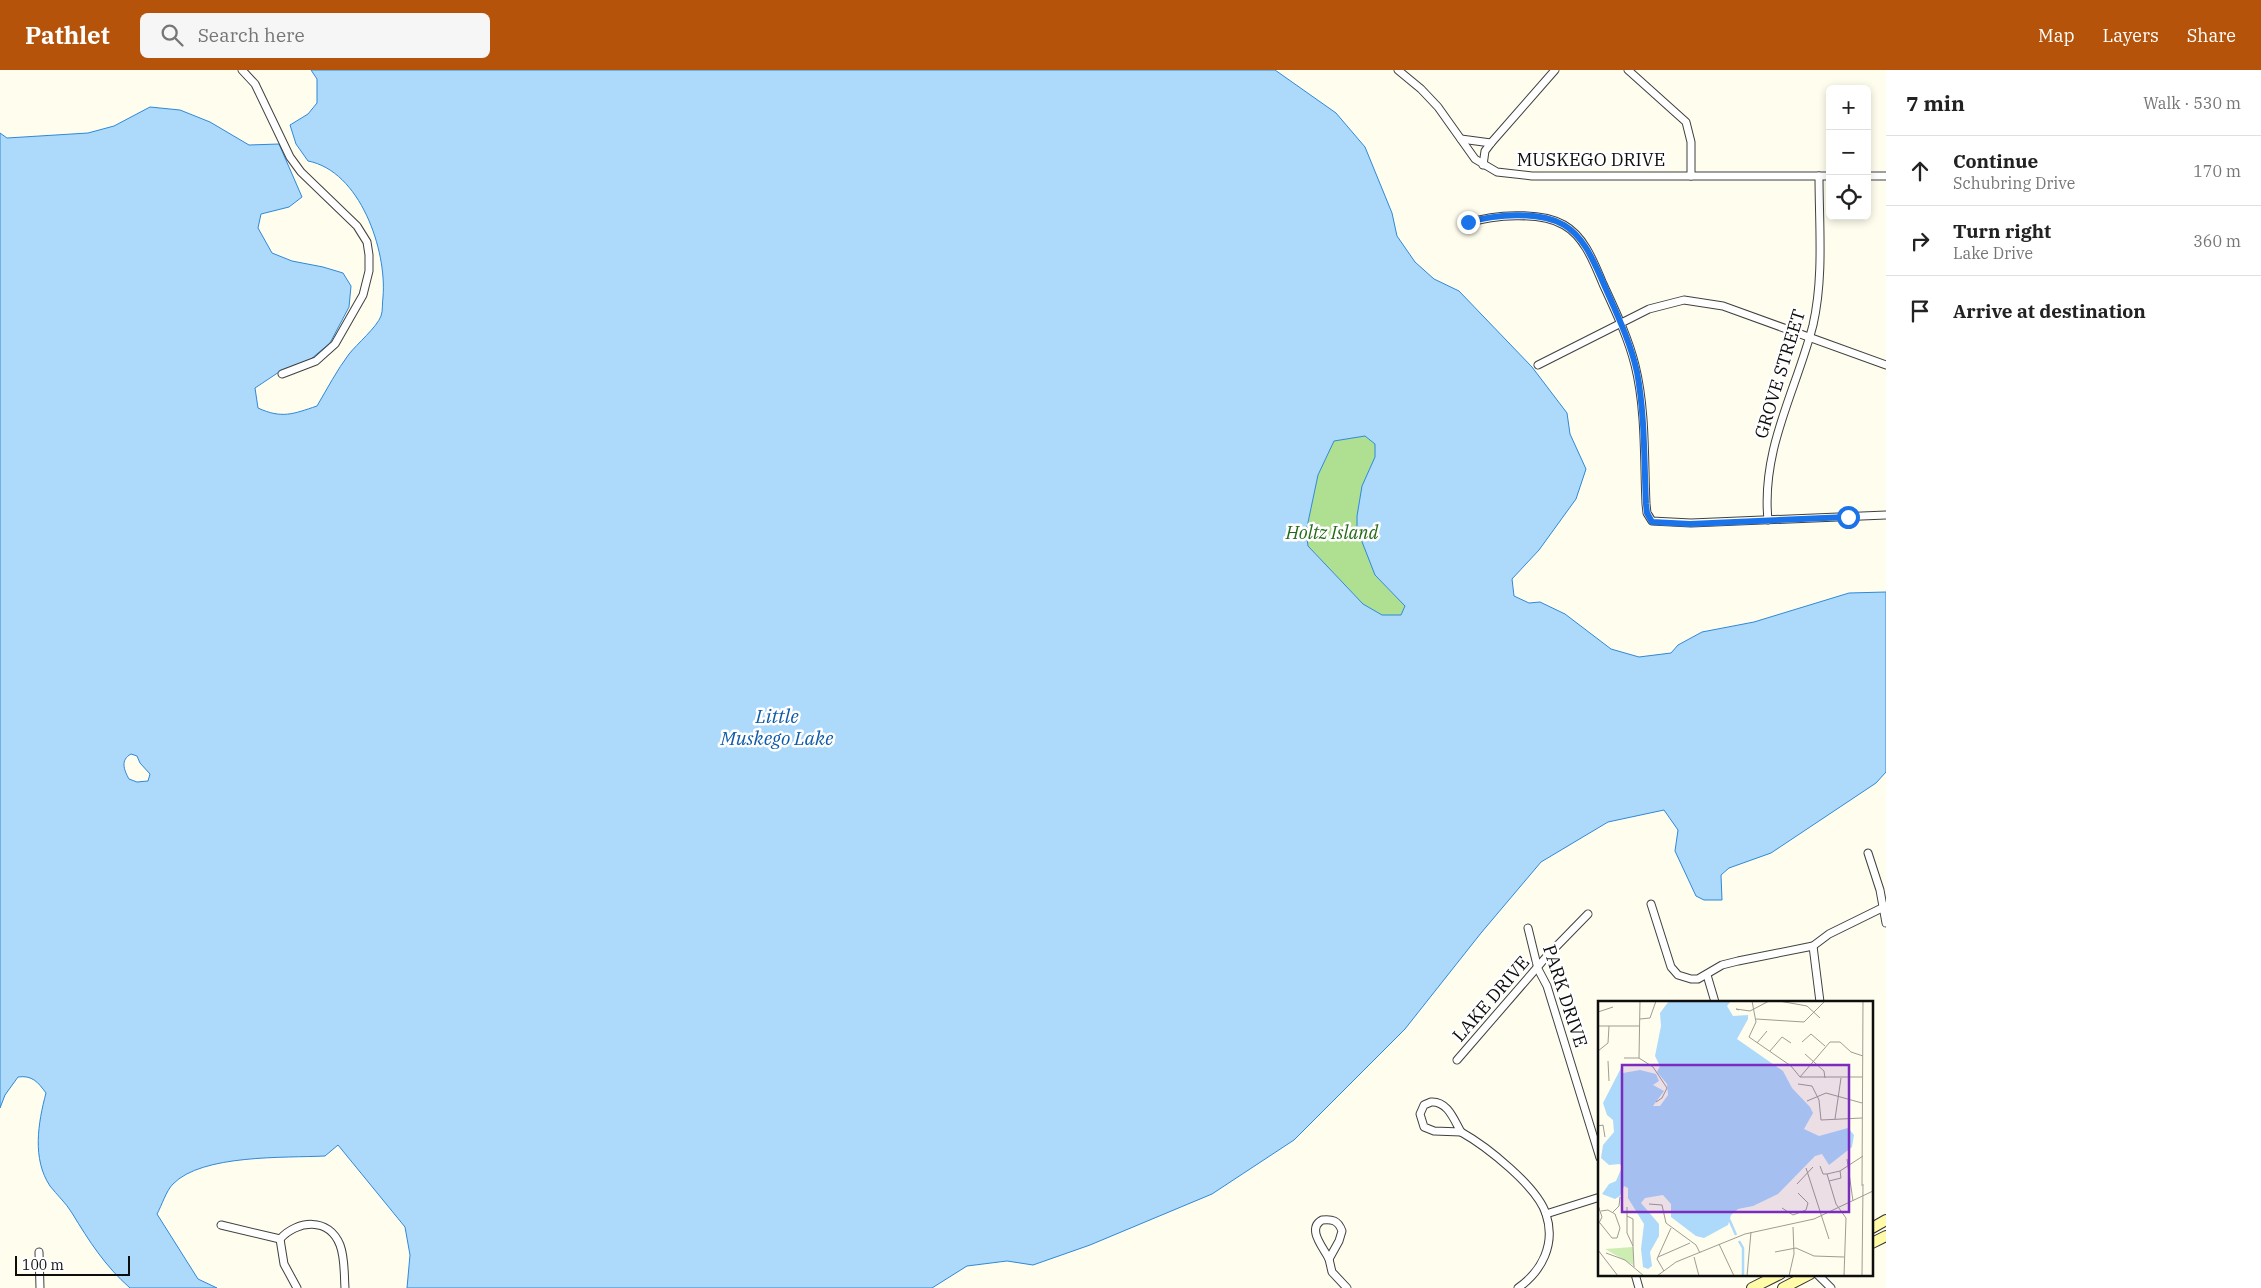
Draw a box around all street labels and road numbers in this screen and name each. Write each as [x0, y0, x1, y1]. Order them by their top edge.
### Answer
street label: MUSKEGO DRIVE [1517, 148, 1665, 171]
street label: GROVE STREET [1749, 306, 1810, 441]
street label: PARK DRIVE [1538, 942, 1593, 1050]
street label: LAKE DRIVE [1447, 951, 1534, 1046]

